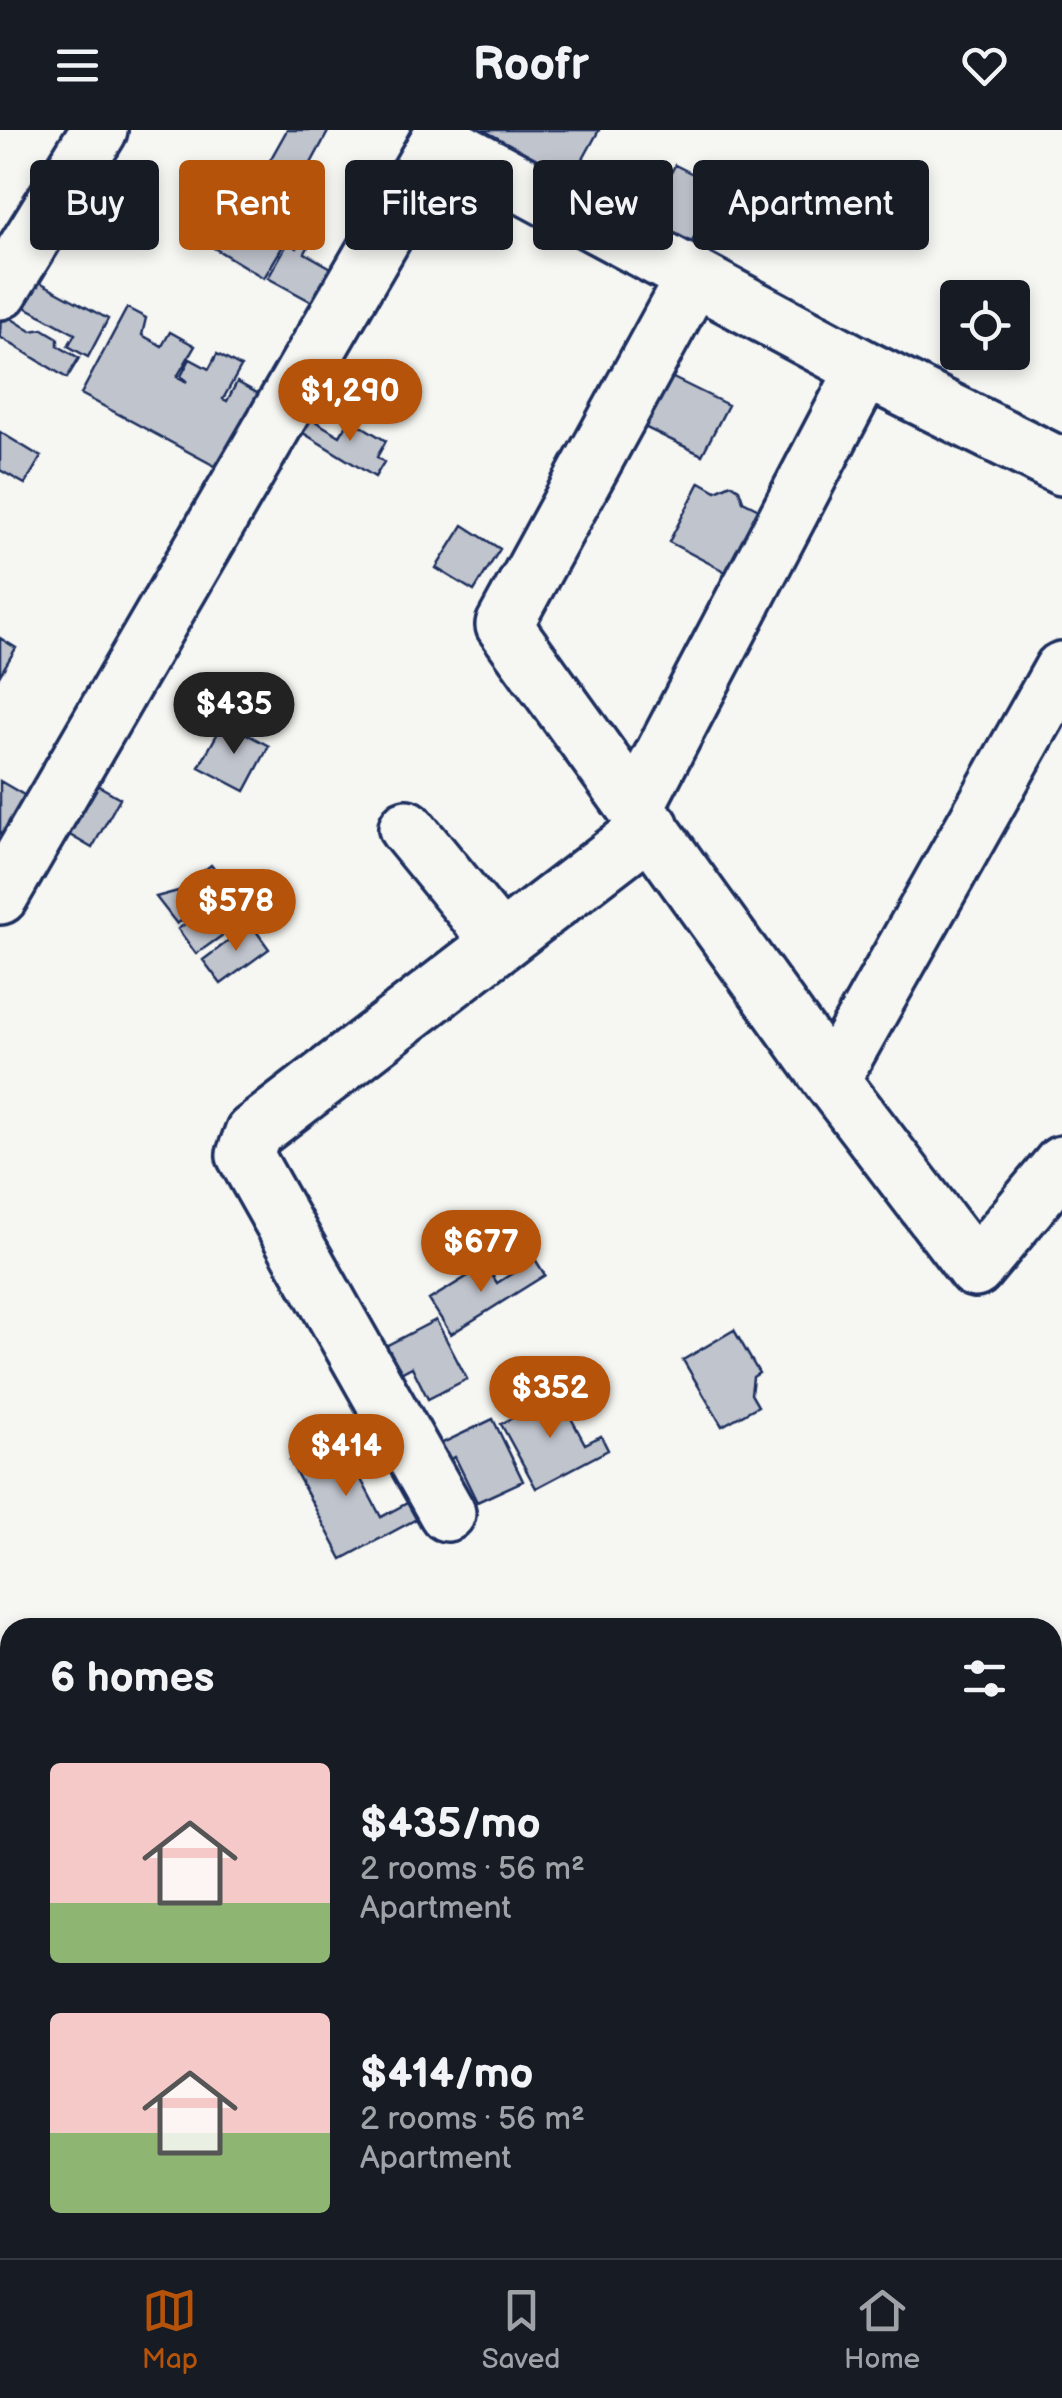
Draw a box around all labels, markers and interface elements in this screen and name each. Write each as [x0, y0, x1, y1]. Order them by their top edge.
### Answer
icon: menu [50, 38, 105, 93]
text: Roofr [473, 38, 589, 93]
icon: heart [957, 38, 1012, 93]
chip: Buy [30, 160, 159, 250]
chip: Rent [179, 160, 325, 250]
chip: Filters [345, 160, 513, 250]
chip: New [533, 160, 673, 250]
chip: Apartment [693, 160, 929, 250]
map controls [940, 280, 1030, 370]
button: locate [940, 280, 1030, 370]
pin: $1,290 [269, 359, 431, 444]
text: $1,290 [300, 372, 400, 411]
pin: $435 [175, 672, 293, 757]
text: $435 [195, 685, 273, 724]
pin: $578 [177, 869, 295, 954]
text: $578 [198, 882, 274, 921]
pin: $677 [422, 1210, 540, 1295]
text: $677 [443, 1223, 519, 1262]
pin: $352 [491, 1356, 609, 1441]
text: $352 [511, 1369, 589, 1408]
pin: $414 [287, 1414, 405, 1499]
text: $414 [310, 1427, 382, 1466]
icon: filters [957, 1651, 1012, 1706]
text: 6 homes [50, 1653, 214, 1704]
text: $435/mo [360, 1799, 541, 1850]
icon: home [130, 1803, 250, 1923]
text: 2 rooms · 56 m² [360, 1850, 585, 1889]
text: Apartment [360, 1889, 511, 1928]
text: $414/mo [360, 2049, 533, 2100]
icon: home [130, 2053, 250, 2173]
text: 2 rooms · 56 m² [360, 2100, 585, 2139]
text: Apartment [360, 2139, 511, 2178]
tab: Map [142, 2283, 198, 2376]
tab: Saved [482, 2283, 560, 2376]
tab: Home [844, 2283, 920, 2376]

